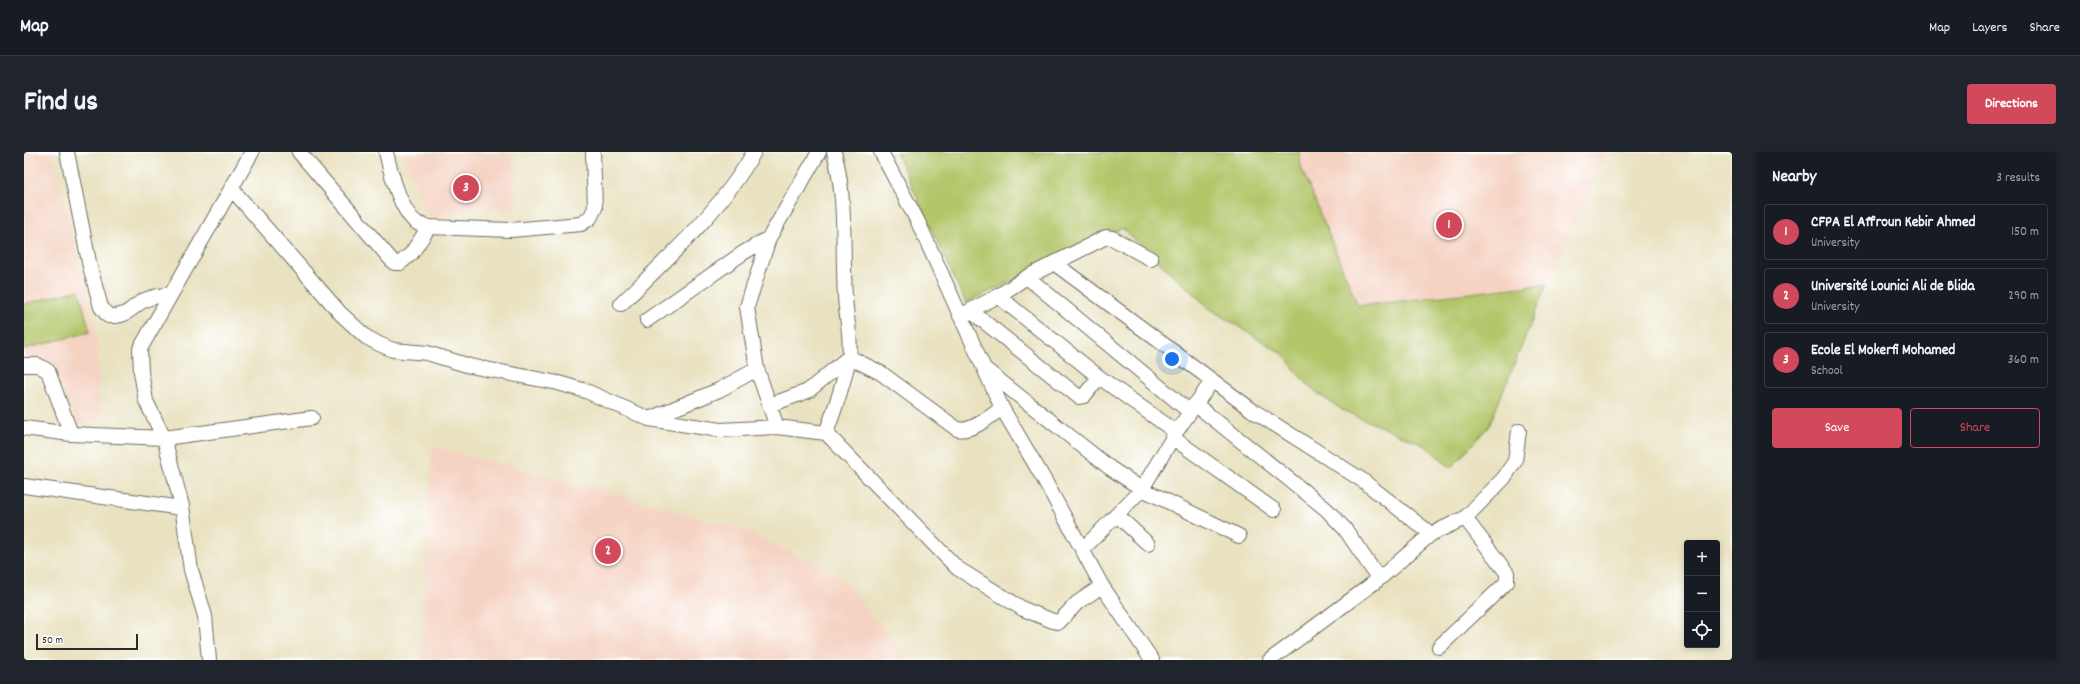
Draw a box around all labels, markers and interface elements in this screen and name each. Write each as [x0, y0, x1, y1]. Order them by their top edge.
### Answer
text: Map [20, 14, 49, 41]
text: Map [1929, 18, 1950, 38]
text: Layers [1972, 18, 2007, 38]
text: Share [2029, 18, 2060, 38]
text: Find us [24, 84, 98, 124]
button: Directions [1967, 84, 2056, 124]
text: Nearby [1772, 166, 1816, 190]
text: 3 results [1996, 169, 2040, 188]
pin: 3 [453, 173, 479, 203]
pin: 1 [1436, 210, 1462, 240]
text: CFPA El Affroun Kebir Ahmed [1811, 212, 1976, 234]
text: 1 [1785, 223, 1787, 242]
text: 150 m [2011, 223, 2039, 242]
text: University [1811, 234, 1860, 253]
text: Université Lounici Ali de Blida [1811, 276, 1975, 298]
text: 2 [1783, 287, 1789, 306]
text: 290 m [2008, 287, 2039, 306]
text: University [1811, 298, 1860, 317]
text: Ecole El Mokerfi Mohamed [1811, 340, 1955, 362]
your location [1162, 349, 1182, 369]
text: 3 [1783, 351, 1789, 370]
text: 360 m [2008, 351, 2039, 370]
text: School [1811, 362, 1843, 381]
button: Save [1772, 408, 1902, 448]
button: Share [1910, 408, 2040, 448]
pin: 2 [595, 536, 621, 566]
map controls [1684, 540, 1720, 648]
button: + [1684, 540, 1720, 576]
button: − [1684, 576, 1720, 612]
button: locate [1684, 612, 1720, 648]
scale bar [36, 632, 138, 651]
text: 50 m [42, 633, 63, 649]

